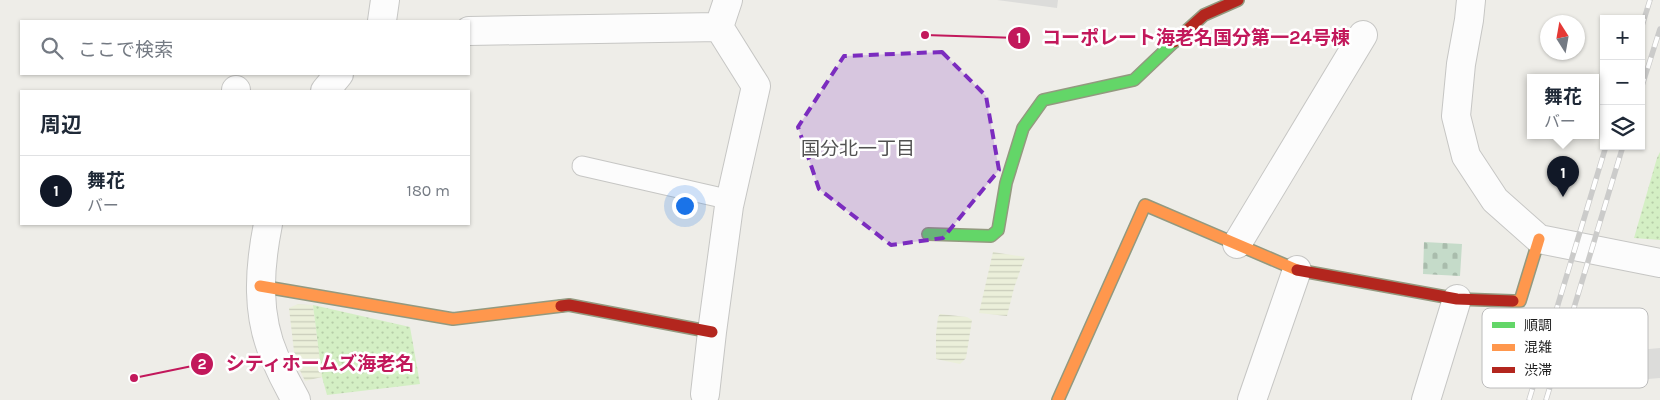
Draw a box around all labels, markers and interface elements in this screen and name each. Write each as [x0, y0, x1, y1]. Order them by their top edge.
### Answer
north arrow [1540, 15, 1585, 60]
map controls [1600, 15, 1645, 150]
button: + [1600, 15, 1645, 60]
search box [20, 20, 470, 75]
callout: コーポレート海老名国分第一24号棟 [1007, 21, 1360, 55]
text: コーポレート海老名国分第一24号棟 [1042, 27, 1350, 49]
text: 1 [1016, 29, 1022, 47]
icon: search [38, 34, 66, 62]
text: ここで検索 [78, 39, 173, 61]
button: − [1600, 60, 1645, 105]
popup [1527, 74, 1599, 139]
text: 舞花 [1544, 86, 1582, 108]
button: layers [1600, 105, 1645, 150]
text: バー [1544, 112, 1576, 131]
text: 周辺 [40, 113, 82, 137]
district label: 国分北一丁目 [801, 138, 915, 160]
pin: 1 [1547, 156, 1579, 197]
text: 舞花 [87, 170, 125, 192]
text: 1 [53, 181, 59, 200]
text: 180 m [407, 181, 450, 200]
your location [672, 193, 698, 219]
text: バー [87, 196, 119, 215]
legend [1482, 308, 1648, 388]
text: 順調 [1524, 317, 1552, 334]
text: 混雑 [1524, 339, 1552, 356]
callout: シティホームズ海老名 [190, 347, 425, 381]
text: シティホームズ海老名 [226, 353, 414, 375]
text: 2 [197, 355, 207, 373]
text: 渋滞 [1524, 362, 1552, 379]

